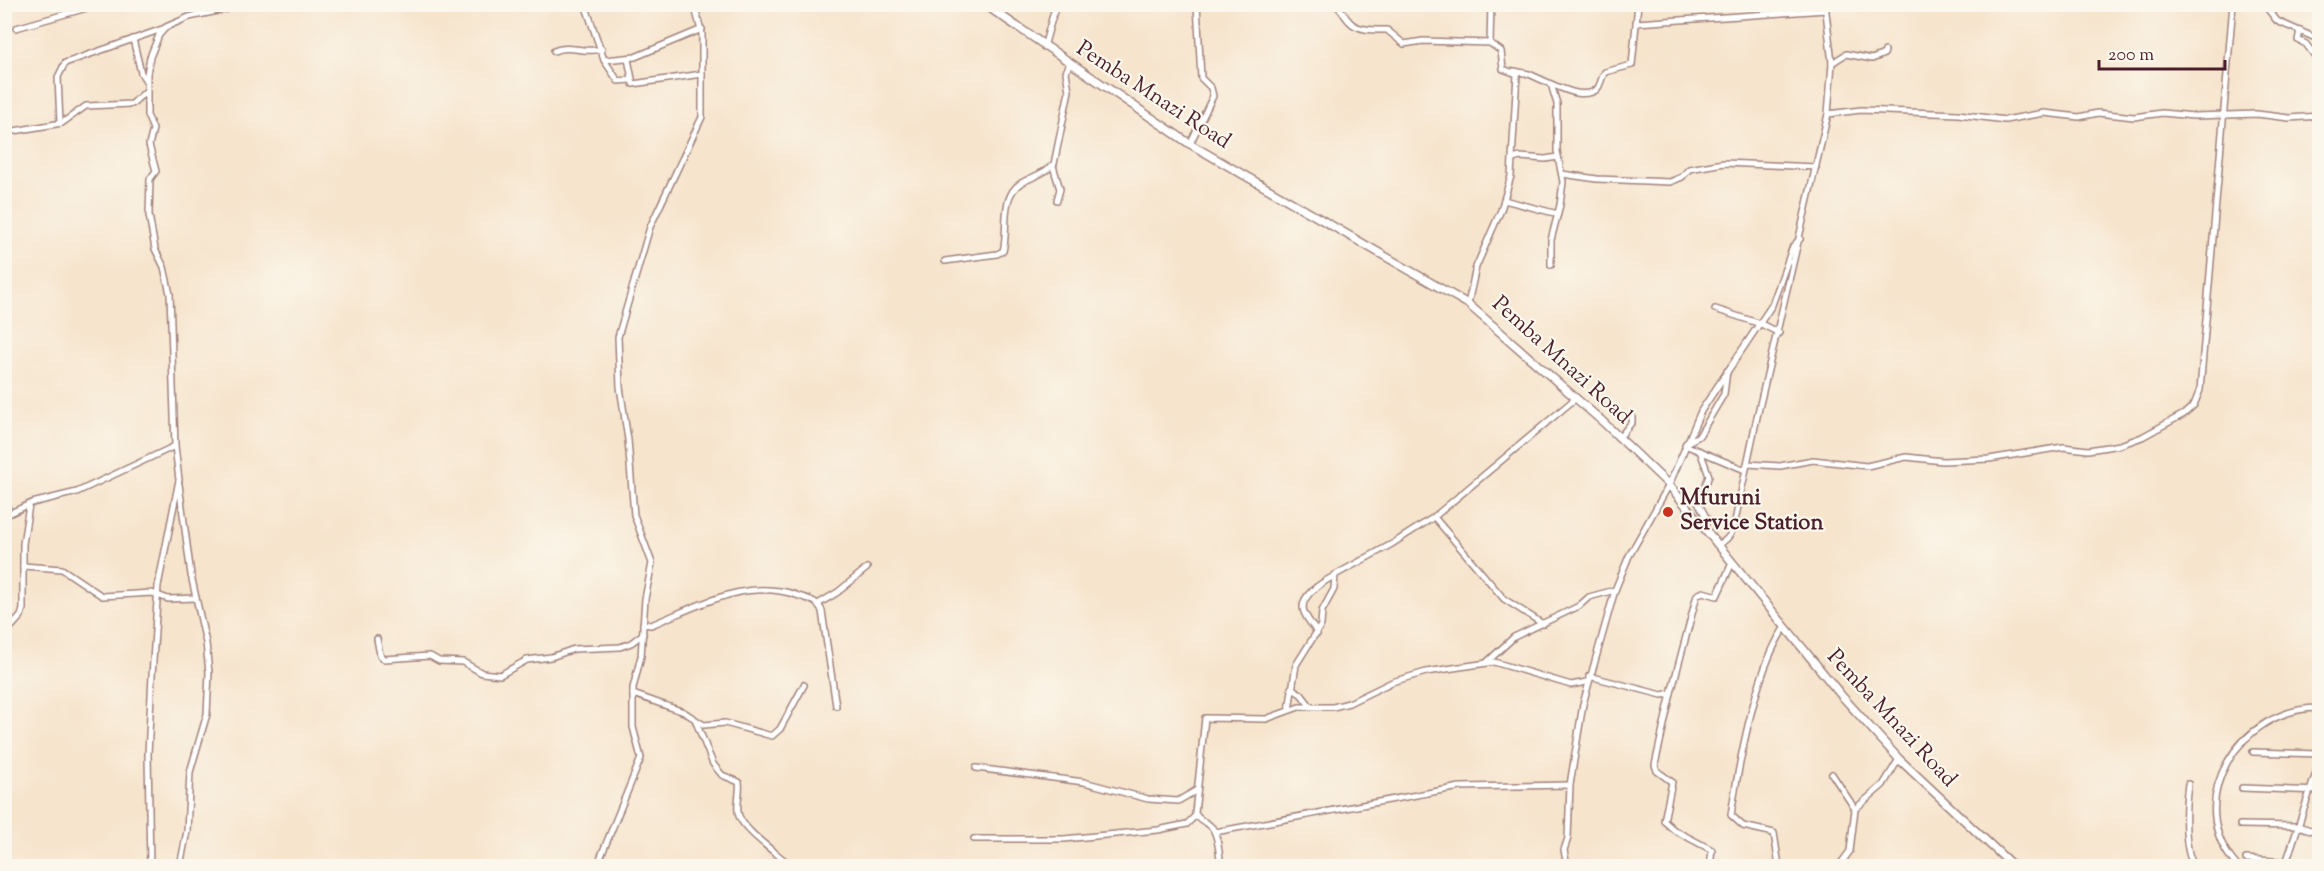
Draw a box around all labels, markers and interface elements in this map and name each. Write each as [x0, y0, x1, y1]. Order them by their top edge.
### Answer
scale bar [2099, 33, 2225, 71]
street label: Pemba Mnazi Road [1069, 34, 1237, 158]
text: 200 m [2108, 43, 2154, 69]
street label: Pemba Mnazi Road [1484, 289, 1638, 433]
place label: Mfuruni Service Station [1680, 483, 1823, 540]
marker: Mfuruni Service Station [1661, 505, 1675, 519]
street label: Pemba Mnazi Road [1818, 643, 1964, 795]

